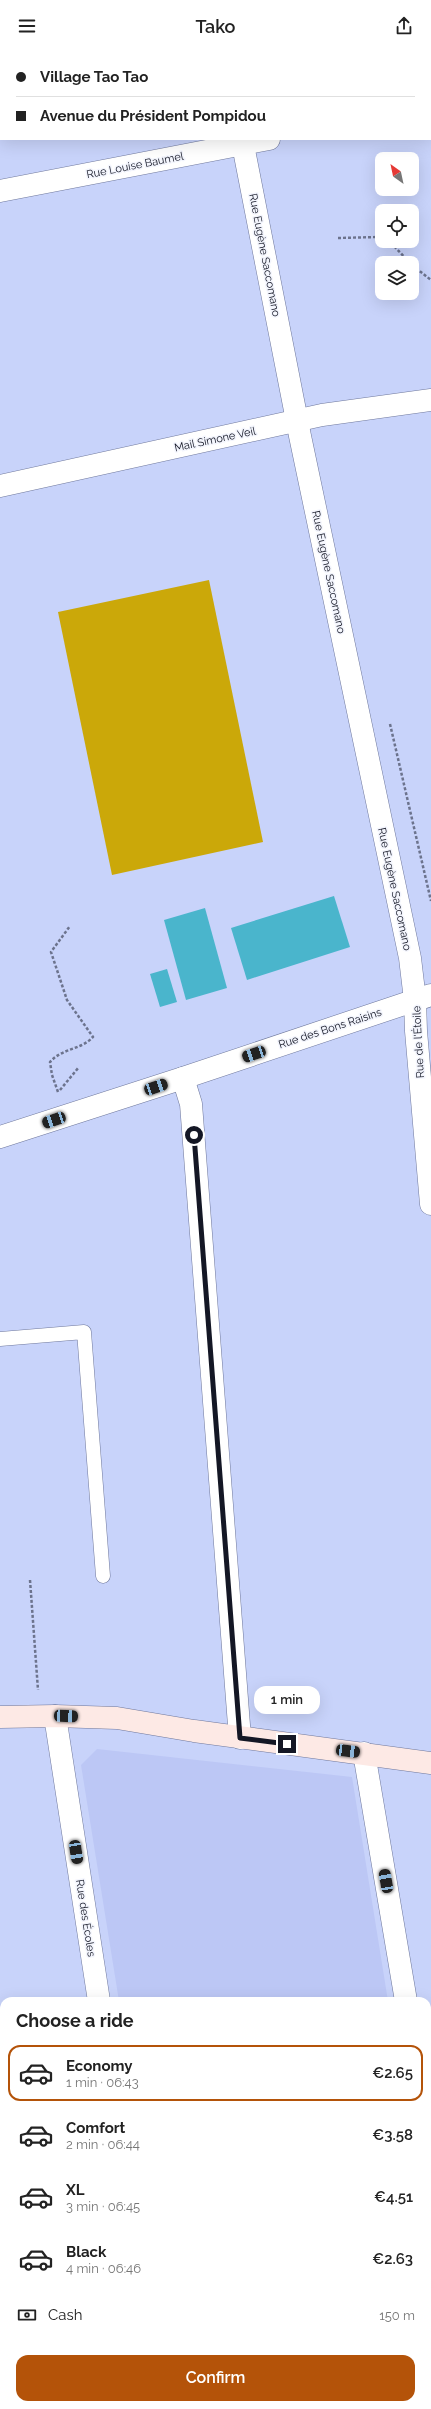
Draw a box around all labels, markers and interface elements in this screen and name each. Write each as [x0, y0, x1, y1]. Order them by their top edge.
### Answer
icon: menu [16, 15, 38, 37]
icon: share [393, 15, 415, 37]
text: Tako [196, 16, 235, 37]
text: Village Tao Tao [40, 68, 148, 86]
text: Avenue du Président Pompidou [40, 107, 266, 125]
street label: Rue Louise Baumel [85, 150, 185, 181]
north arrow [375, 152, 419, 196]
map controls [375, 152, 419, 300]
street label: Rue Eugène Saccomano [246, 192, 283, 318]
button: locate [375, 204, 419, 248]
button: layers [375, 256, 419, 300]
street label: Mail Simone Veil [173, 424, 257, 454]
street label: Rue Eugène Saccomano [309, 510, 348, 635]
street label: Rue Eugène Saccomano [375, 827, 414, 952]
street label: Rue de l'Étoile [409, 1005, 427, 1079]
street label: Rue des Bons Raisins [277, 1006, 383, 1051]
car [241, 1044, 267, 1064]
car [143, 1077, 169, 1097]
car [41, 1110, 67, 1130]
route start [185, 1126, 203, 1144]
callout: 1 min [254, 1686, 320, 1714]
text: 1 min [271, 1692, 303, 1707]
car [54, 1710, 78, 1722]
route end [278, 1735, 296, 1753]
car [335, 1744, 361, 1758]
car [68, 1839, 84, 1865]
car [378, 1868, 394, 1894]
street label: Rue des Écoles [73, 1878, 99, 1958]
text: Choose a ride [16, 2010, 134, 2031]
icon: car [18, 2055, 54, 2091]
text: Economy [66, 2057, 133, 2075]
text: €2.65 [372, 2064, 413, 2082]
text: 1 min · 06:43 [66, 2075, 139, 2090]
icon: car [18, 2117, 54, 2153]
text: Comfort [66, 2119, 125, 2137]
text: €3.58 [372, 2126, 413, 2144]
text: 2 min · 06:44 [66, 2137, 140, 2152]
icon: car [18, 2179, 54, 2215]
text: XL [66, 2181, 84, 2199]
text: €4.51 [374, 2188, 413, 2206]
text: 3 min · 06:45 [66, 2199, 140, 2214]
icon: car [18, 2241, 54, 2277]
text: Black [66, 2243, 106, 2261]
text: €2.63 [372, 2250, 413, 2268]
text: 4 min · 06:46 [66, 2261, 141, 2276]
icon: cash [16, 2304, 38, 2326]
text: Cash [48, 2306, 82, 2324]
text: 150 m [379, 2308, 415, 2323]
button: Confirm [16, 2355, 415, 2401]

